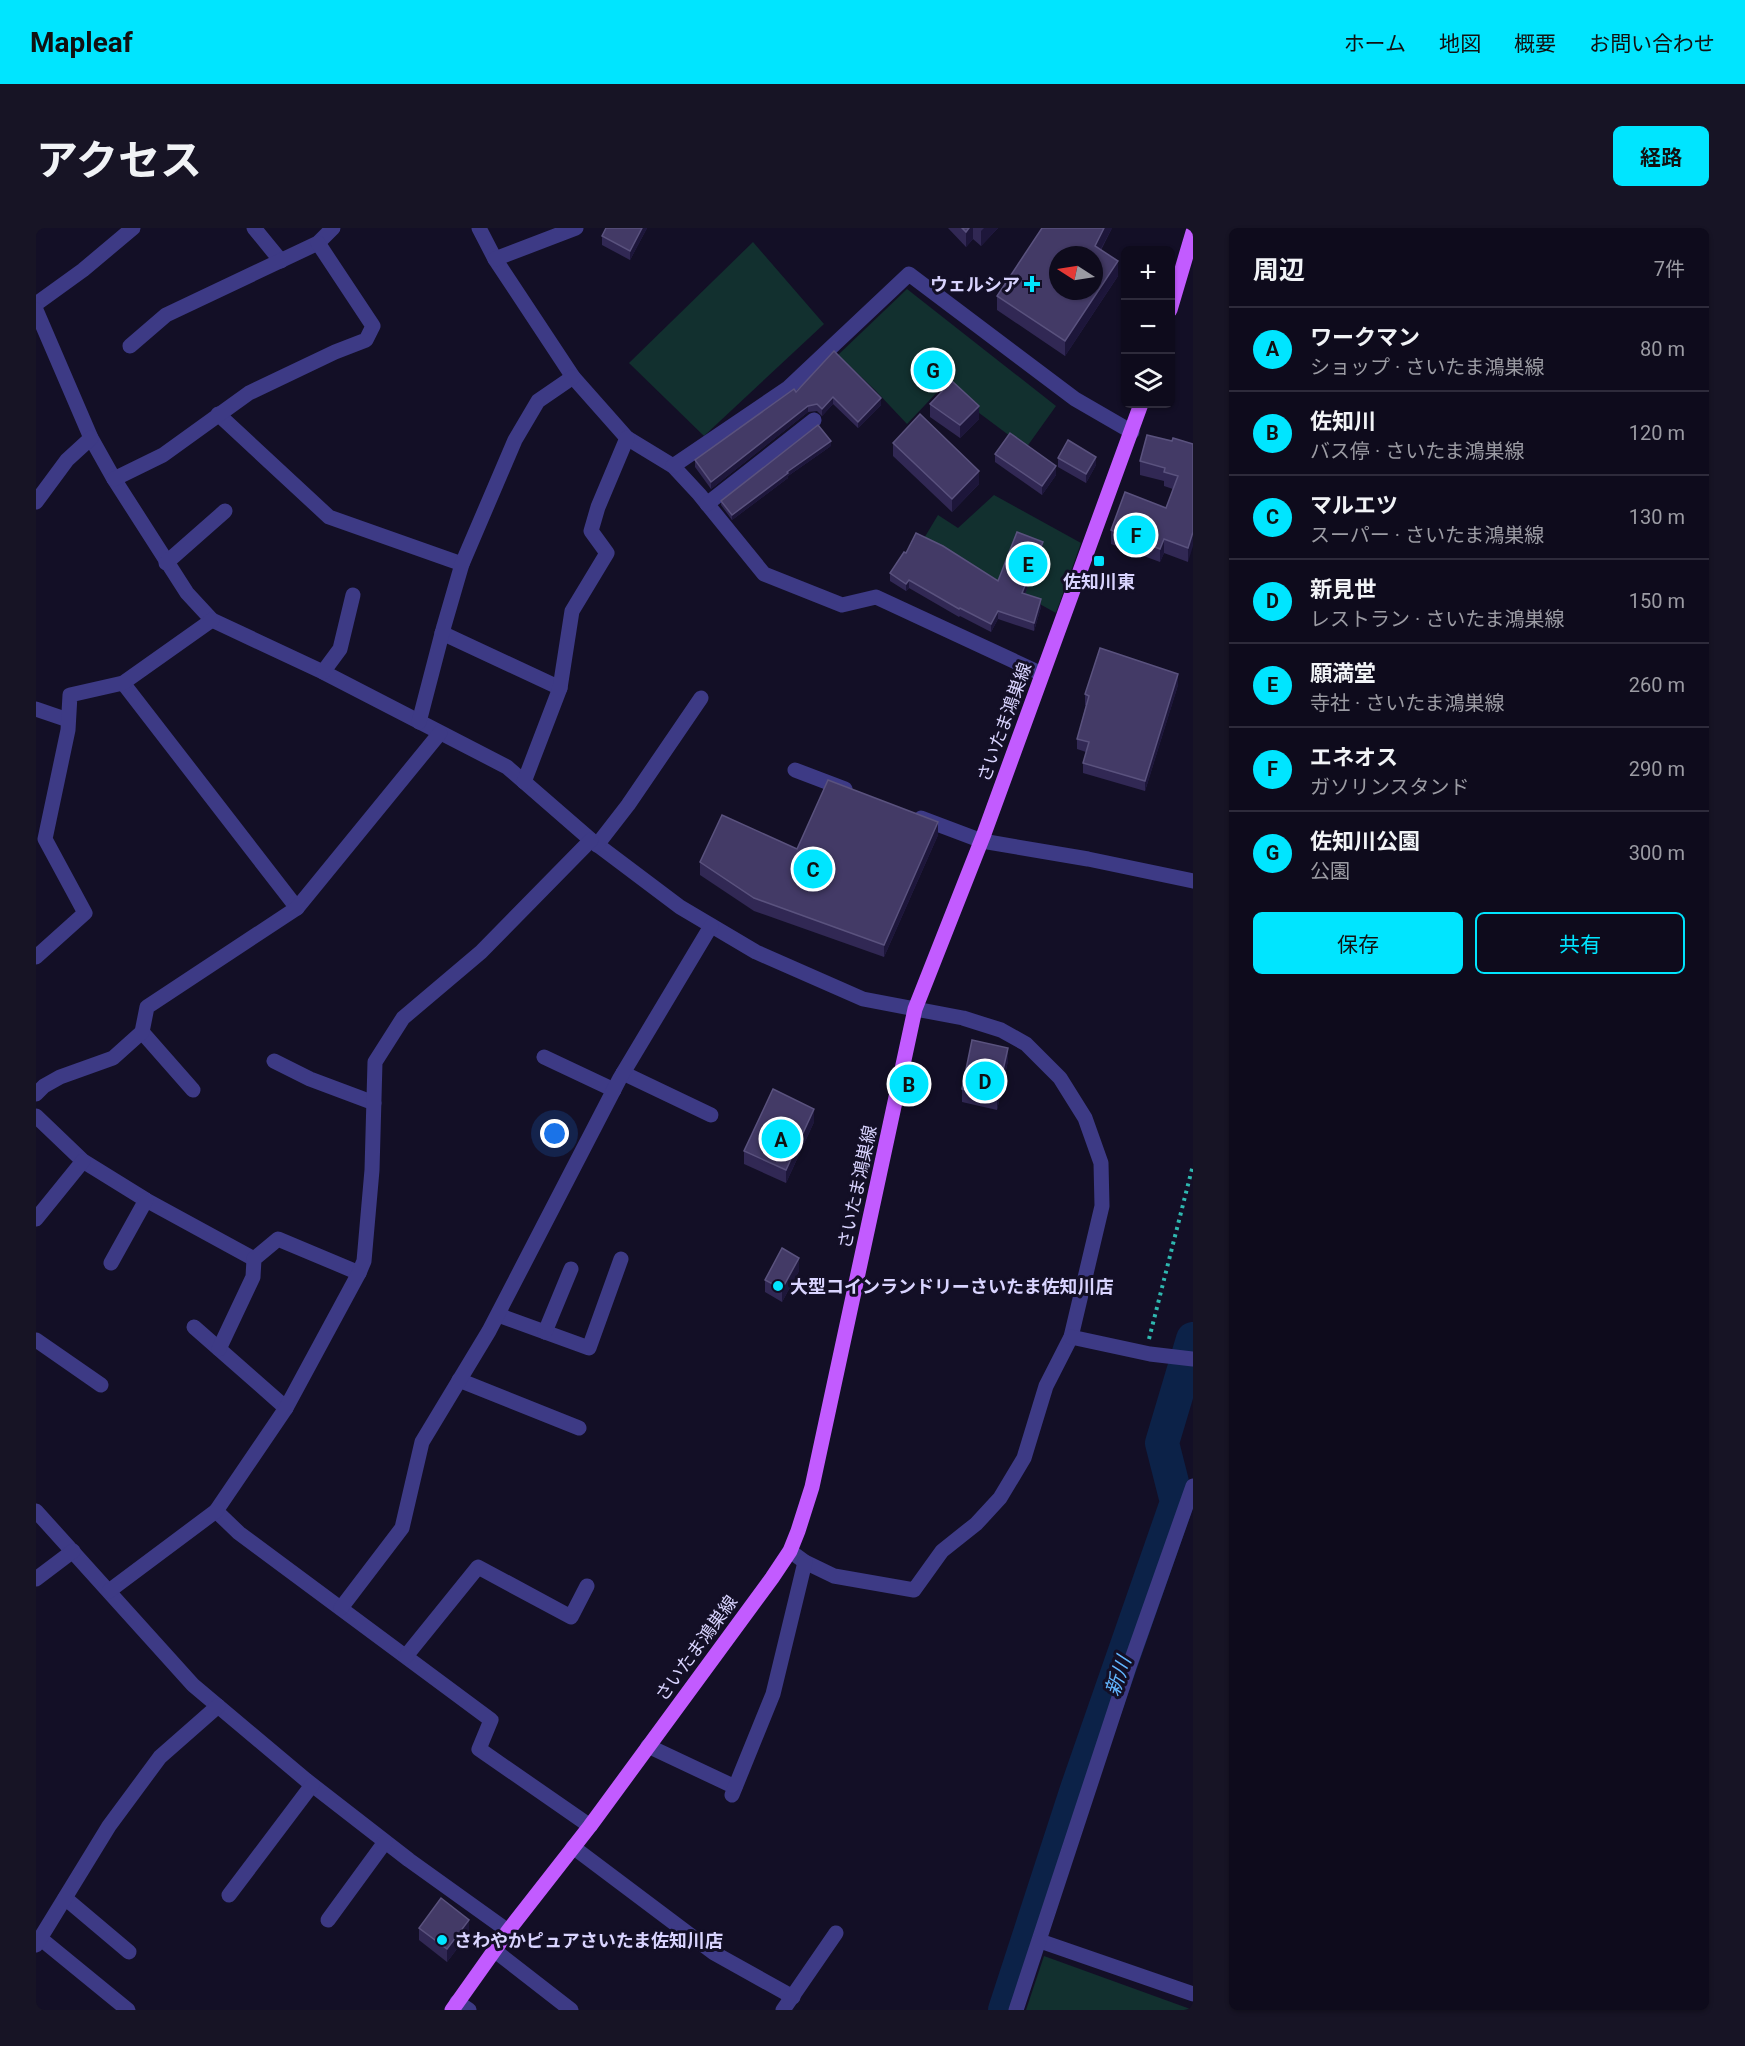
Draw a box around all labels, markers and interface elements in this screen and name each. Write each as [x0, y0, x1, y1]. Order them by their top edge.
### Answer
text: Mapleaf [30, 26, 133, 59]
text: ホーム [1344, 32, 1406, 56]
text: 地図 [1439, 32, 1481, 56]
text: 概要 [1514, 32, 1556, 56]
text: お問い合わせ [1589, 32, 1715, 56]
button: 経路 [1613, 126, 1709, 186]
text: アクセス [36, 136, 202, 185]
north arrow [1049, 246, 1103, 300]
map controls [1121, 246, 1175, 408]
button: + [1121, 246, 1175, 300]
text: 周辺 [1253, 255, 1305, 285]
text: 7件 [1654, 257, 1685, 281]
place label: ウェルシア [930, 274, 1020, 295]
marker: ウェルシア [1025, 277, 1039, 291]
button: − [1121, 300, 1175, 354]
text: ワークマン [1310, 325, 1420, 350]
text: A [1266, 337, 1279, 361]
text: 80 m [1640, 337, 1685, 361]
pin: G [914, 348, 952, 392]
button: layers [1121, 354, 1175, 408]
text: ショップ · さいたま鴻巣線 [1310, 355, 1545, 379]
text: 佐知川 [1310, 409, 1376, 434]
text: B [1266, 421, 1279, 445]
text: 120 m [1629, 421, 1685, 445]
text: バス停 · さいたま鴻巣線 [1310, 439, 1525, 463]
text: マルエツ [1310, 493, 1398, 518]
text: C [1266, 505, 1279, 529]
text: 130 m [1629, 505, 1685, 529]
pin: F [1116, 512, 1156, 558]
text: スーパー · さいたま鴻巣線 [1310, 523, 1544, 547]
pin: E [1008, 542, 1048, 586]
marker: 佐知川東 [1092, 554, 1106, 568]
place label: 佐知川東 [1063, 571, 1135, 592]
text: 新見世 [1310, 577, 1376, 602]
text: D [1266, 589, 1279, 613]
text: 150 m [1629, 589, 1685, 613]
text: レストラン · さいたま鴻巣線 [1310, 607, 1565, 631]
street label: さいたま鴻巣線 [973, 659, 1035, 785]
text: 願満堂 [1310, 661, 1376, 686]
text: E [1267, 673, 1278, 697]
text: 260 m [1629, 673, 1685, 697]
text: 寺社 · さいたま鴻巣線 [1310, 691, 1505, 715]
text: エネオス [1310, 745, 1398, 770]
text: F [1267, 757, 1278, 781]
text: 290 m [1629, 757, 1685, 781]
text: ガソリンスタンド [1310, 775, 1470, 799]
text: 佐知川公園 [1310, 829, 1420, 854]
text: G [1266, 841, 1279, 865]
text: 300 m [1629, 841, 1685, 865]
pin: C [794, 846, 832, 892]
text: 公園 [1310, 859, 1350, 883]
button: 保存 [1253, 912, 1463, 974]
button: 共有 [1475, 912, 1685, 974]
pin: D [966, 1058, 1004, 1104]
pin: B [890, 1062, 928, 1106]
pin: A [762, 1116, 800, 1162]
your location [540, 1119, 569, 1148]
street label: さいたま鴻巣線 [834, 1123, 880, 1251]
place label: 大型コインランドリーさいたま佐知川店 [790, 1276, 1113, 1297]
marker: 大型コインランドリーさいたま佐知川店 [771, 1279, 785, 1293]
street label: さいたま鴻巣線 [651, 1591, 741, 1705]
water label: 新川 [1100, 1651, 1137, 1699]
place label: さわやかピュアさいたま佐知川店 [454, 1930, 723, 1951]
marker: さわやかピュアさいたま佐知川店 [435, 1933, 449, 1947]

